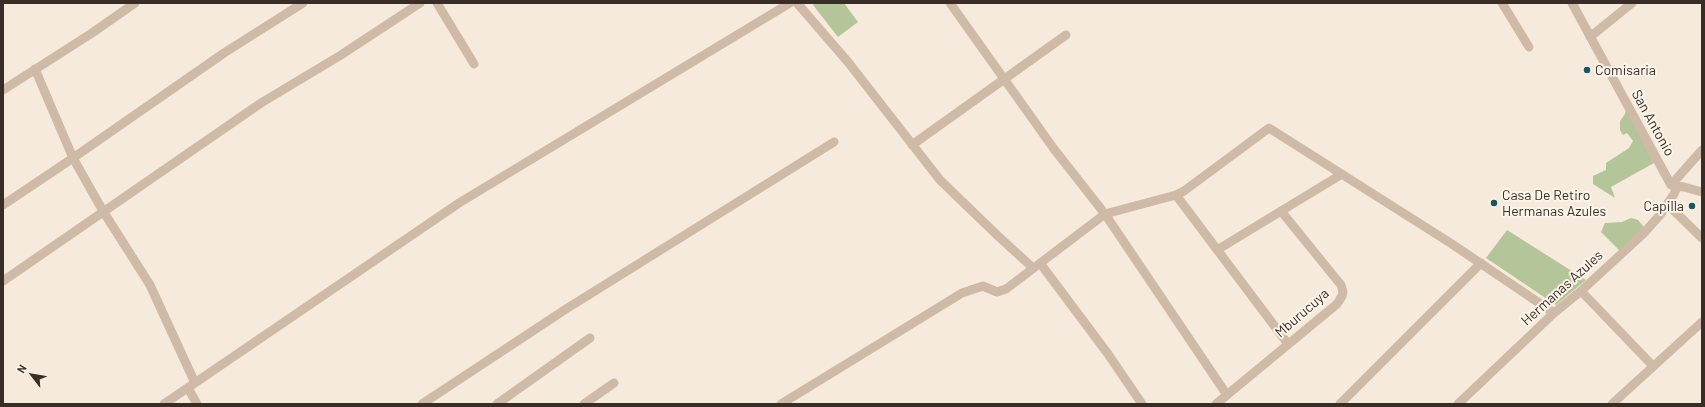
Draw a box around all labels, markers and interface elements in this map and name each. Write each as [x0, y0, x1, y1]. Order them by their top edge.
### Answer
place label: Comisaria [1595, 62, 1656, 78]
marker: Comisaria [1582, 65, 1592, 75]
street label: San Antonio [1628, 87, 1678, 159]
place label: Casa De Retiro Hermanas Azules [1502, 187, 1606, 220]
marker: Casa De Retiro Hermanas Azules [1489, 198, 1499, 208]
place label: Capilla [1644, 198, 1684, 214]
marker: Capilla [1687, 201, 1697, 211]
street label: Hermanas Azules [1518, 247, 1606, 329]
street label: Mburucuya [1272, 285, 1332, 341]
north arrow [12, 355, 52, 395]
text: N [14, 362, 29, 375]

